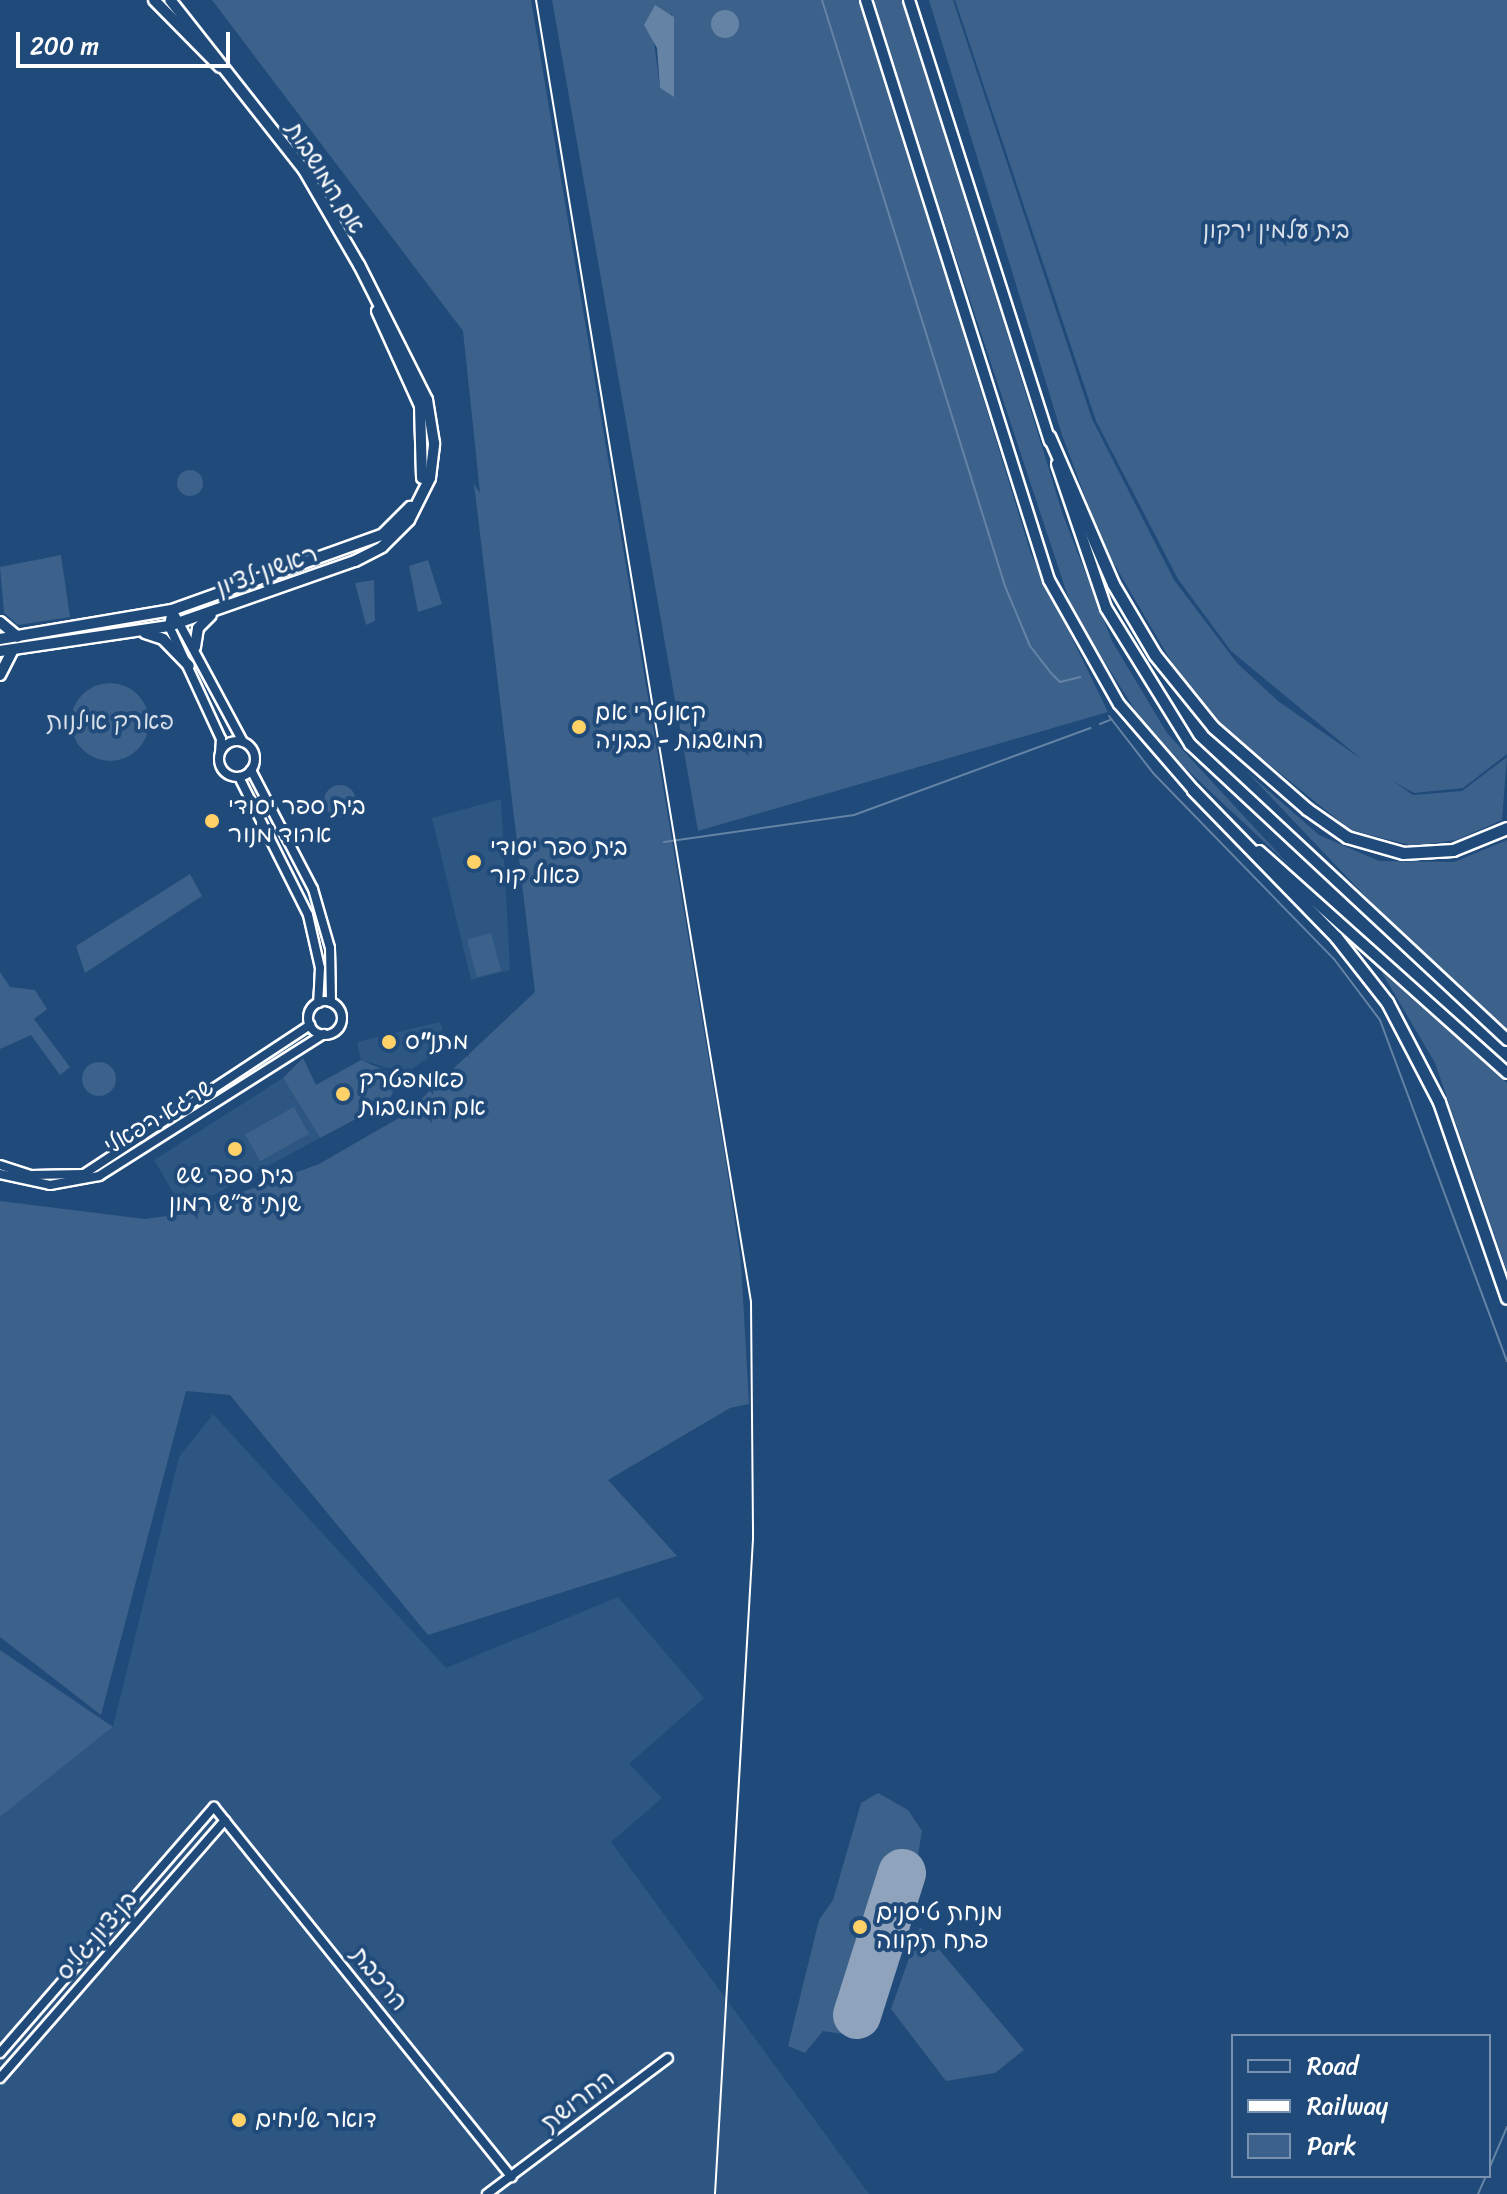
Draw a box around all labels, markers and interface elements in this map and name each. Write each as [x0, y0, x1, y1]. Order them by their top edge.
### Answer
scale bar [20, 16, 234, 66]
text: 200 m [30, 25, 99, 67]
street label: אם המושבות [279, 117, 371, 239]
park label: בית עלמין ירקון [1202, 217, 1350, 245]
street label: ראשון לציון [212, 539, 322, 603]
place label: קאנטרי אם המושבות - בבניה [595, 699, 764, 755]
park label: פארק אילנות [46, 708, 174, 736]
marker: קאנטרי אם המושבות - בבניה [570, 718, 588, 736]
place label: בית ספר יסודי אהוד מנור [228, 793, 366, 849]
marker: בית ספר יסודי אהוד מנור [203, 812, 221, 830]
place label: בית ספר יסודי פאול קור [490, 834, 628, 890]
marker: בית ספר יסודי פאול קור [465, 853, 483, 871]
place label: מתנ"ס [405, 1028, 468, 1056]
marker: מתנ"ס [380, 1033, 398, 1051]
place label: פאמפטרק אם המושבות [359, 1066, 486, 1122]
street label: שרגא רפאלי [99, 1073, 219, 1161]
marker: פאמפטרק אם המושבות [334, 1085, 352, 1103]
marker: בית ספר שש שנתי ע״ש רמון [226, 1140, 244, 1158]
place label: בית ספר שש שנתי ע״ש רמון [169, 1162, 301, 1218]
street label: בן ציון גליס [51, 1886, 143, 1986]
place label: מנחת טיסנים פתח תקווה [876, 1899, 1003, 1955]
marker: מנחת טיסנים פתח תקווה [851, 1918, 869, 1936]
street label: הרכבת [345, 1941, 413, 2017]
legend [1231, 2034, 1491, 2178]
text: Road [1307, 2045, 1358, 2087]
street label: החרושת [536, 2064, 620, 2138]
text: Railway [1307, 2085, 1388, 2127]
place label: דואר שליחים [255, 2106, 377, 2134]
marker: דואר שליחים [230, 2111, 248, 2129]
text: Park [1307, 2125, 1356, 2167]

